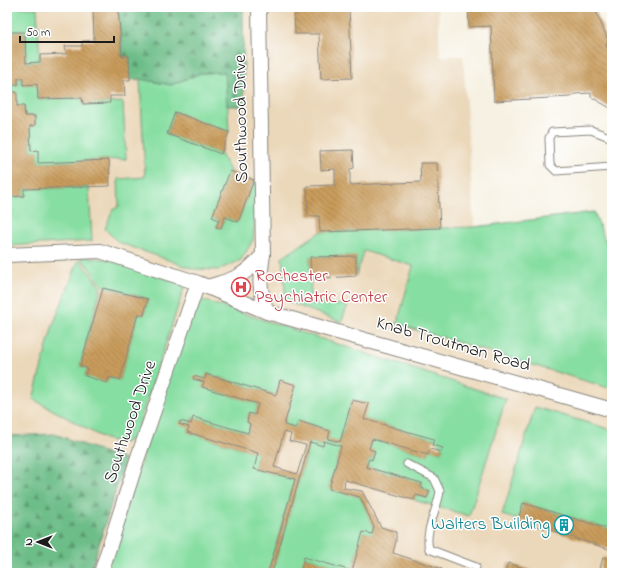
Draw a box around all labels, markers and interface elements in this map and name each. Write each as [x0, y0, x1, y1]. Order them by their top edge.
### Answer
scale bar [20, 18, 114, 44]
text: 50 m [26, 24, 50, 42]
street label: Southwood Drive [228, 54, 256, 183]
place label: Rochester Psychiatric Center [255, 264, 388, 311]
hospital icon: Rochester Psychiatric Center [230, 276, 252, 298]
street label: Knab Troutman Road [373, 311, 533, 379]
street label: Southwood Drive [98, 356, 164, 487]
place label: Walters Building [431, 512, 550, 539]
building icon: Walters Building [553, 514, 575, 536]
north arrow [18, 522, 58, 562]
text: N [21, 538, 37, 546]

